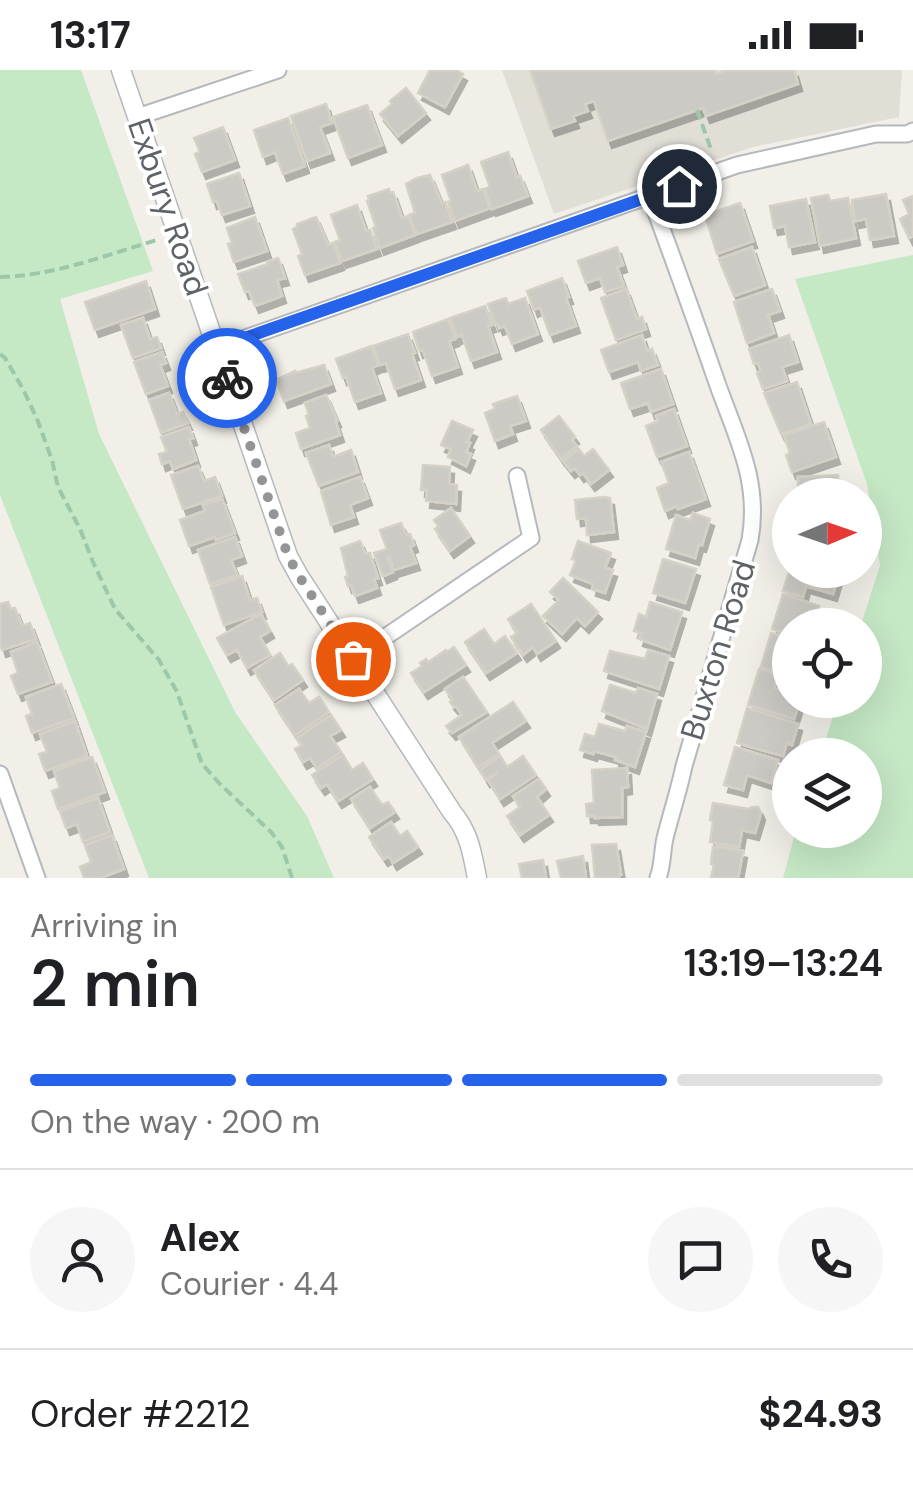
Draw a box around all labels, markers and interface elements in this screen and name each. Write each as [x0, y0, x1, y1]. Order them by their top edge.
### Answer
text: 13:17 [50, 10, 131, 60]
street label: Exbury Road [118, 113, 218, 301]
pin [637, 144, 722, 229]
icon: home [652, 159, 707, 214]
courier [177, 328, 277, 428]
icon: bike [200, 351, 255, 406]
north arrow [772, 478, 882, 588]
map controls [772, 478, 882, 848]
street label: Buxton Road [671, 555, 765, 745]
button: locate [772, 608, 882, 718]
pin [311, 617, 396, 702]
icon: bag [326, 632, 381, 687]
button: layers [772, 738, 882, 848]
text: Arriving in [30, 905, 178, 947]
text: 13:19–13:24 [684, 938, 883, 988]
text: 2 min [30, 942, 200, 1026]
text: On the way · 200 m [30, 1101, 320, 1143]
button: person [30, 1207, 135, 1312]
button: chat [648, 1207, 753, 1312]
button: phone [778, 1207, 883, 1312]
text: Alex [160, 1213, 240, 1263]
text: Courier · 4.4 [160, 1263, 338, 1305]
text: Order #2212 [30, 1389, 250, 1439]
text: $24.93 [758, 1389, 883, 1439]

